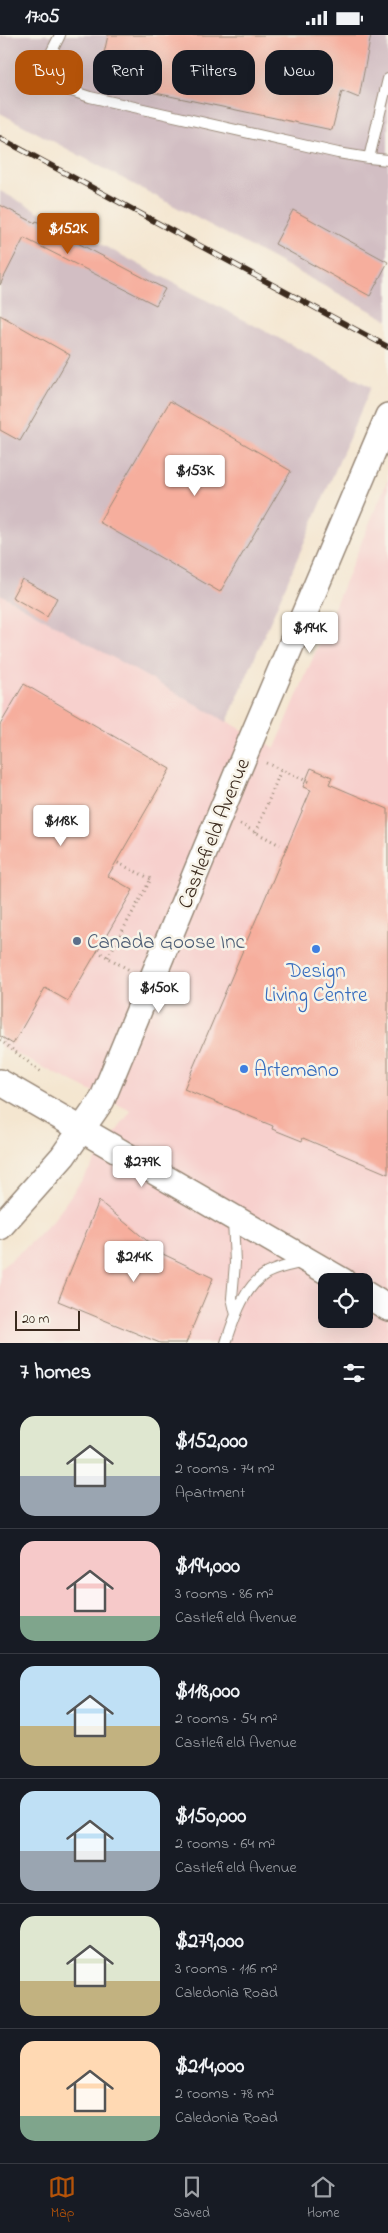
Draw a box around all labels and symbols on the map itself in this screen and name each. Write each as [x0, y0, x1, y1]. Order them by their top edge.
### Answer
pin: $152K [33, 213, 103, 255]
pin: $153K [160, 455, 230, 497]
pin: $194K [275, 611, 345, 654]
street label: Castlefield Avenue [171, 753, 259, 913]
pin: $118K [26, 805, 96, 847]
place label: Canada Goose Inc [87, 928, 246, 958]
marker: Canada Goose Inc [71, 935, 83, 947]
marker: Design Living Centre [310, 943, 322, 955]
place label: Design Living Centre [265, 957, 368, 1013]
pin: $150K [124, 971, 194, 1014]
place label: Artemano [254, 1056, 339, 1086]
marker: Artemano [238, 1063, 250, 1075]
pin: $279K [107, 1145, 177, 1188]
pin: $214K [99, 1241, 169, 1283]
scale bar [15, 1308, 80, 1331]

